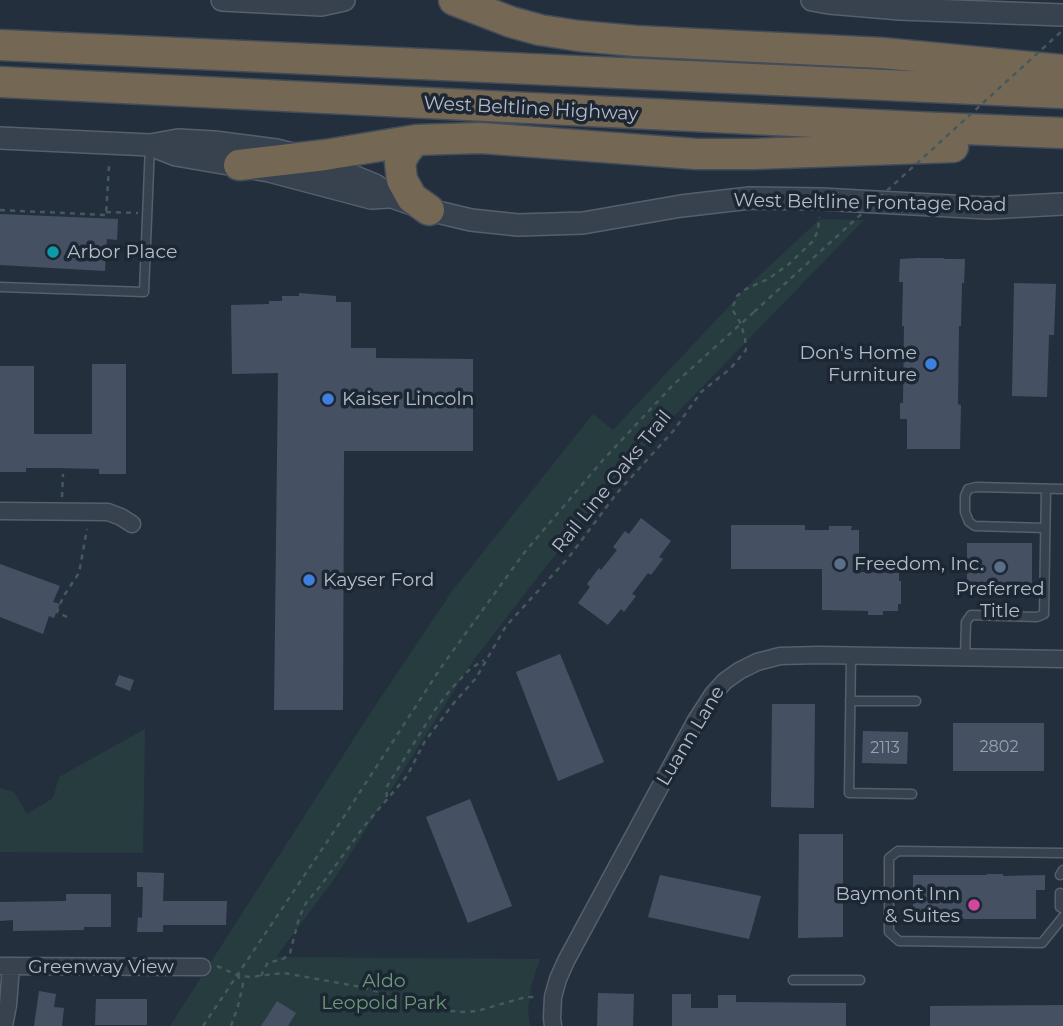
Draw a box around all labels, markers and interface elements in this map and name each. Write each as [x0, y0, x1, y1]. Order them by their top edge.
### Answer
street label: West Beltline Highway [423, 92, 639, 126]
street label: West Beltline Frontage Road [733, 189, 1007, 217]
place label: Arbor Place [67, 241, 177, 263]
marker: Arbor Place [45, 244, 61, 260]
place label: Don's Home Furniture [799, 342, 917, 386]
marker: Don's Home Furniture [923, 356, 939, 372]
place label: Kaiser Lincoln [342, 388, 474, 410]
marker: Kaiser Lincoln [320, 391, 336, 407]
street label: Rail Line Oaks Trail [547, 406, 677, 558]
place label: Freedom, Inc. [854, 553, 984, 575]
marker: Freedom, Inc. [832, 556, 848, 572]
marker: Preferred Title [992, 559, 1008, 575]
place label: Kayser Ford [323, 569, 434, 591]
marker: Kayser Ford [301, 572, 317, 588]
place label: Preferred Title [955, 578, 1045, 622]
street label: Luann Lane [652, 682, 730, 790]
house number: 2802 [980, 737, 1018, 757]
house number: 2113 [870, 738, 900, 758]
place label: Baymont Inn & Suites [835, 883, 960, 927]
marker: Baymont Inn & Suites [966, 897, 982, 913]
street label: Greenway View [28, 956, 174, 978]
park label: Aldo Leopold Park [321, 970, 447, 1014]

